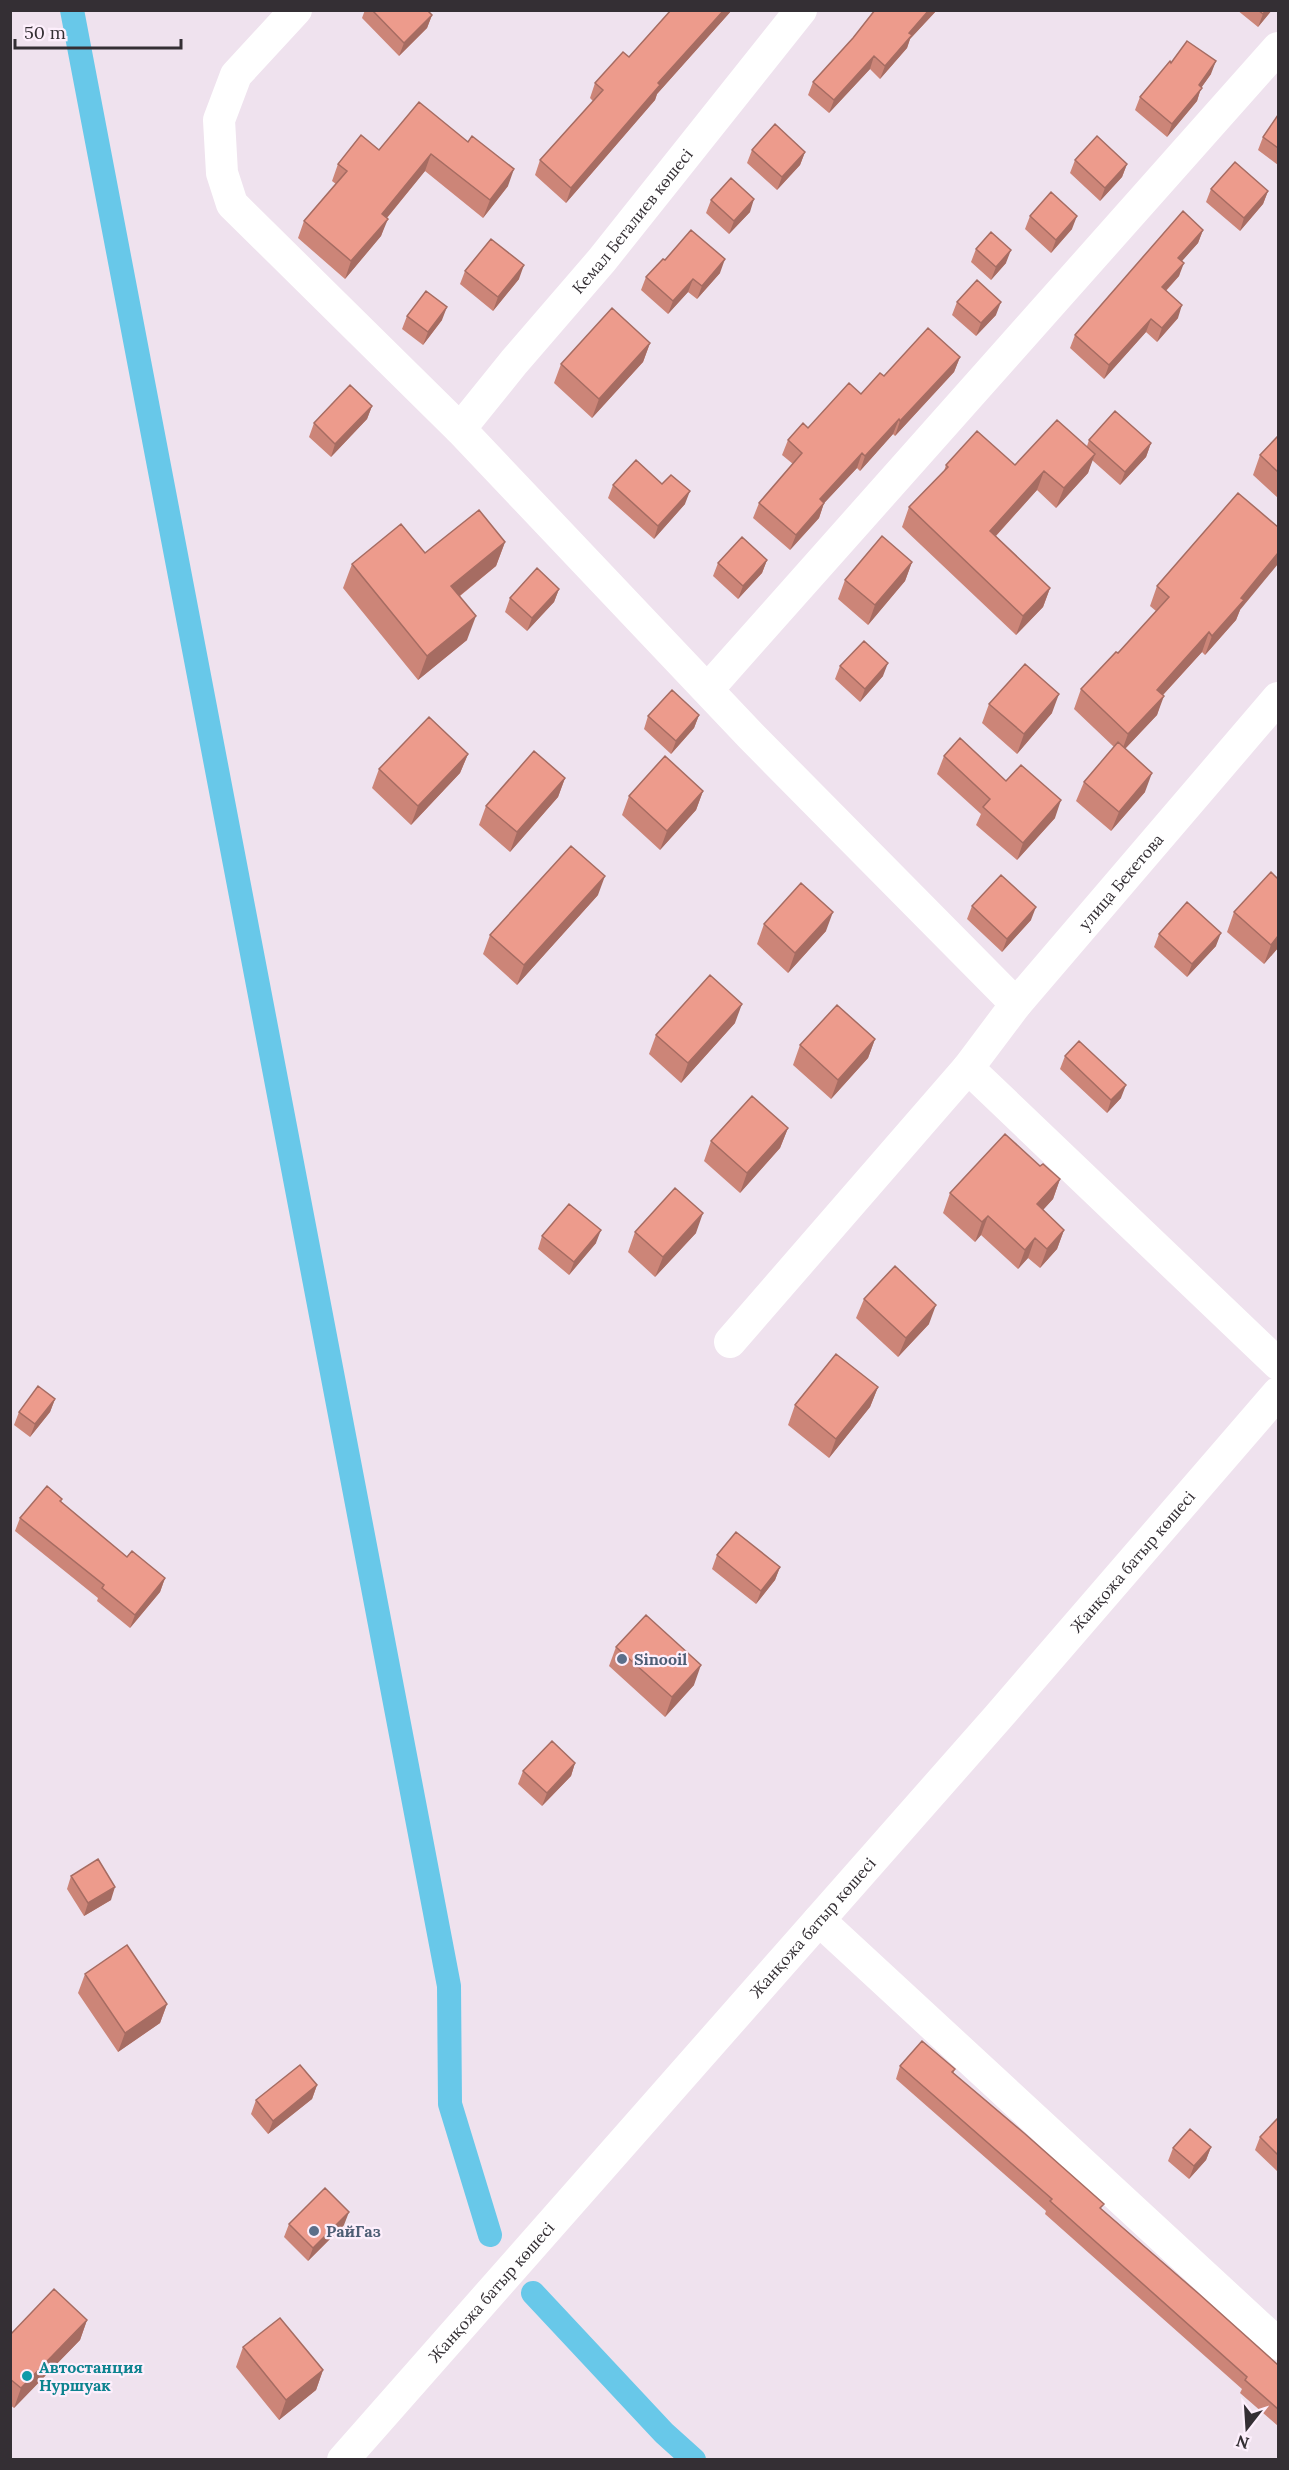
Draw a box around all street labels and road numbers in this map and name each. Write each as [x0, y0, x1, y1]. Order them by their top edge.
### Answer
street label: Кемал Бегалиев көшесі [568, 145, 697, 298]
street label: улица Бекетова [1074, 830, 1167, 934]
street label: Жанқожа батыр көшесі [1066, 1487, 1199, 1636]
street label: Жанқожа батыр көшесі [745, 1853, 880, 2002]
street label: Жанқожа батыр көшесі [424, 2218, 558, 2366]

